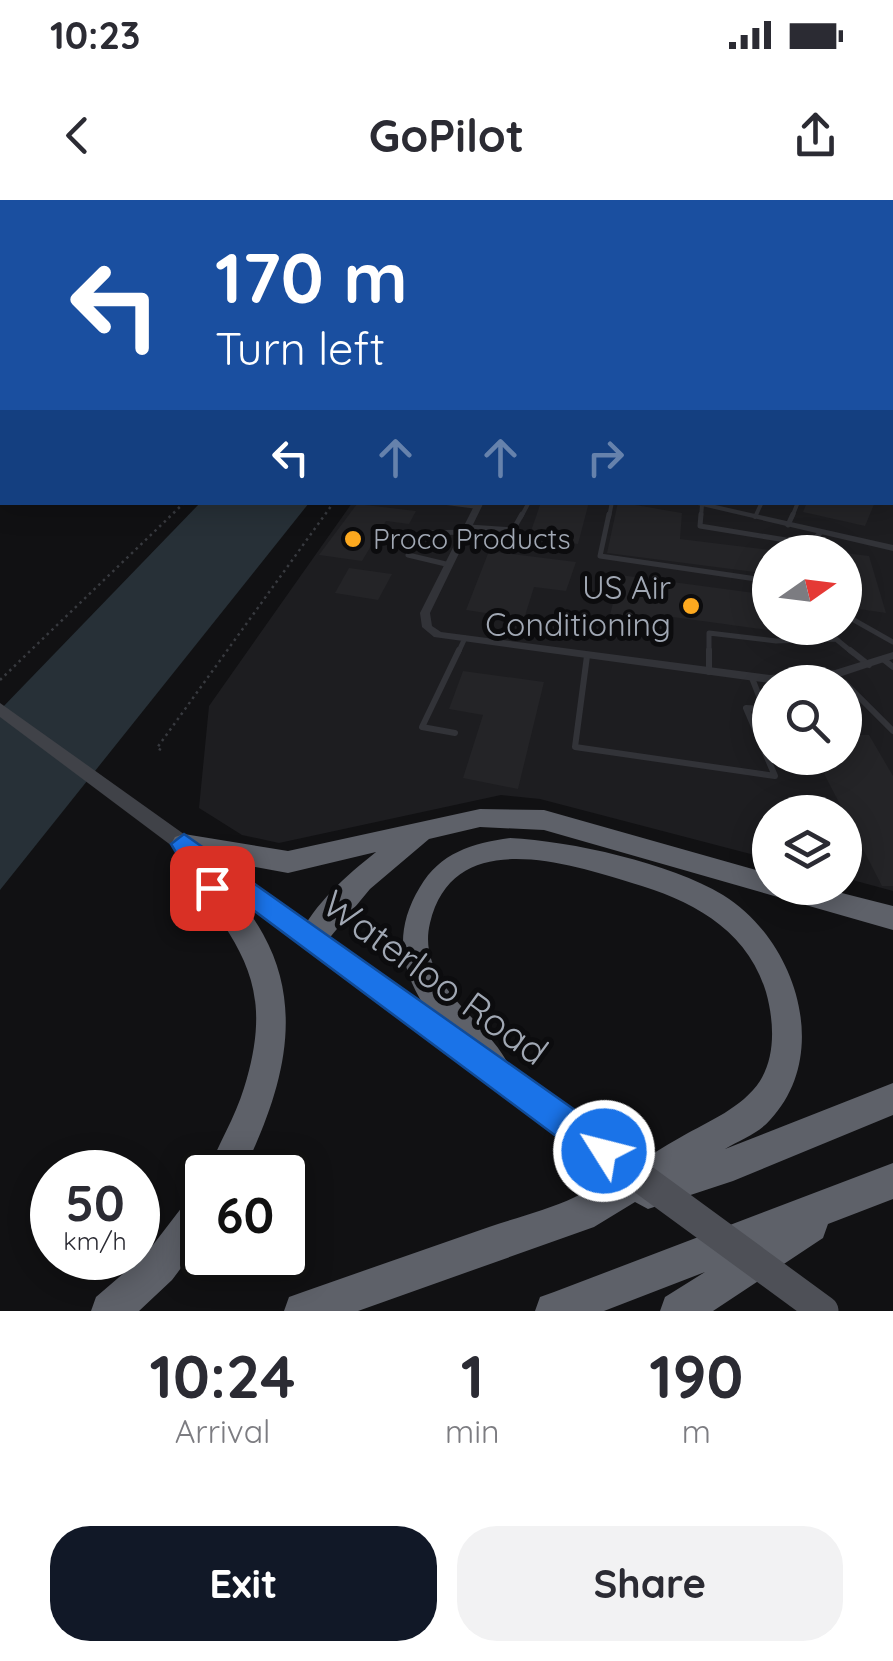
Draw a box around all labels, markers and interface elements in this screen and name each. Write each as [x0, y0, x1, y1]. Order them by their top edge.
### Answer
text: 10:23 [50, 11, 141, 59]
text: GoPilot [369, 107, 524, 163]
icon: back [50, 108, 105, 163]
icon: share [788, 108, 843, 163]
text: 170 m [215, 233, 408, 321]
icon: left [50, 240, 180, 370]
text: Turn left [215, 320, 385, 376]
icon: left [263, 430, 318, 485]
icon: ahead [368, 430, 423, 485]
icon: ahead [473, 430, 528, 485]
icon: right [578, 430, 633, 485]
place label: Proco Products [373, 521, 571, 556]
marker: Proco Products [342, 528, 364, 550]
north arrow [752, 535, 862, 645]
map controls [752, 535, 862, 905]
place label: US Air Conditioning [485, 567, 671, 644]
marker: US Air Conditioning [680, 595, 702, 617]
button: search [752, 665, 862, 775]
button: layers [752, 795, 862, 905]
pin [170, 846, 255, 931]
icon: arrive [185, 861, 240, 916]
street label: Waterloo Road [313, 879, 558, 1075]
position arrow [552, 1099, 656, 1203]
speed limit sign: 60 [180, 1150, 310, 1280]
text: 50 [65, 1171, 125, 1234]
text: km/h [63, 1225, 127, 1256]
text: 10:24 [150, 1338, 296, 1413]
text: 1 [461, 1338, 484, 1413]
text: 190 [649, 1338, 743, 1413]
text: Arrival [175, 1411, 270, 1451]
text: min [445, 1411, 500, 1451]
text: m [682, 1411, 711, 1451]
button: Exit [50, 1526, 437, 1641]
button: Share [457, 1526, 843, 1641]

